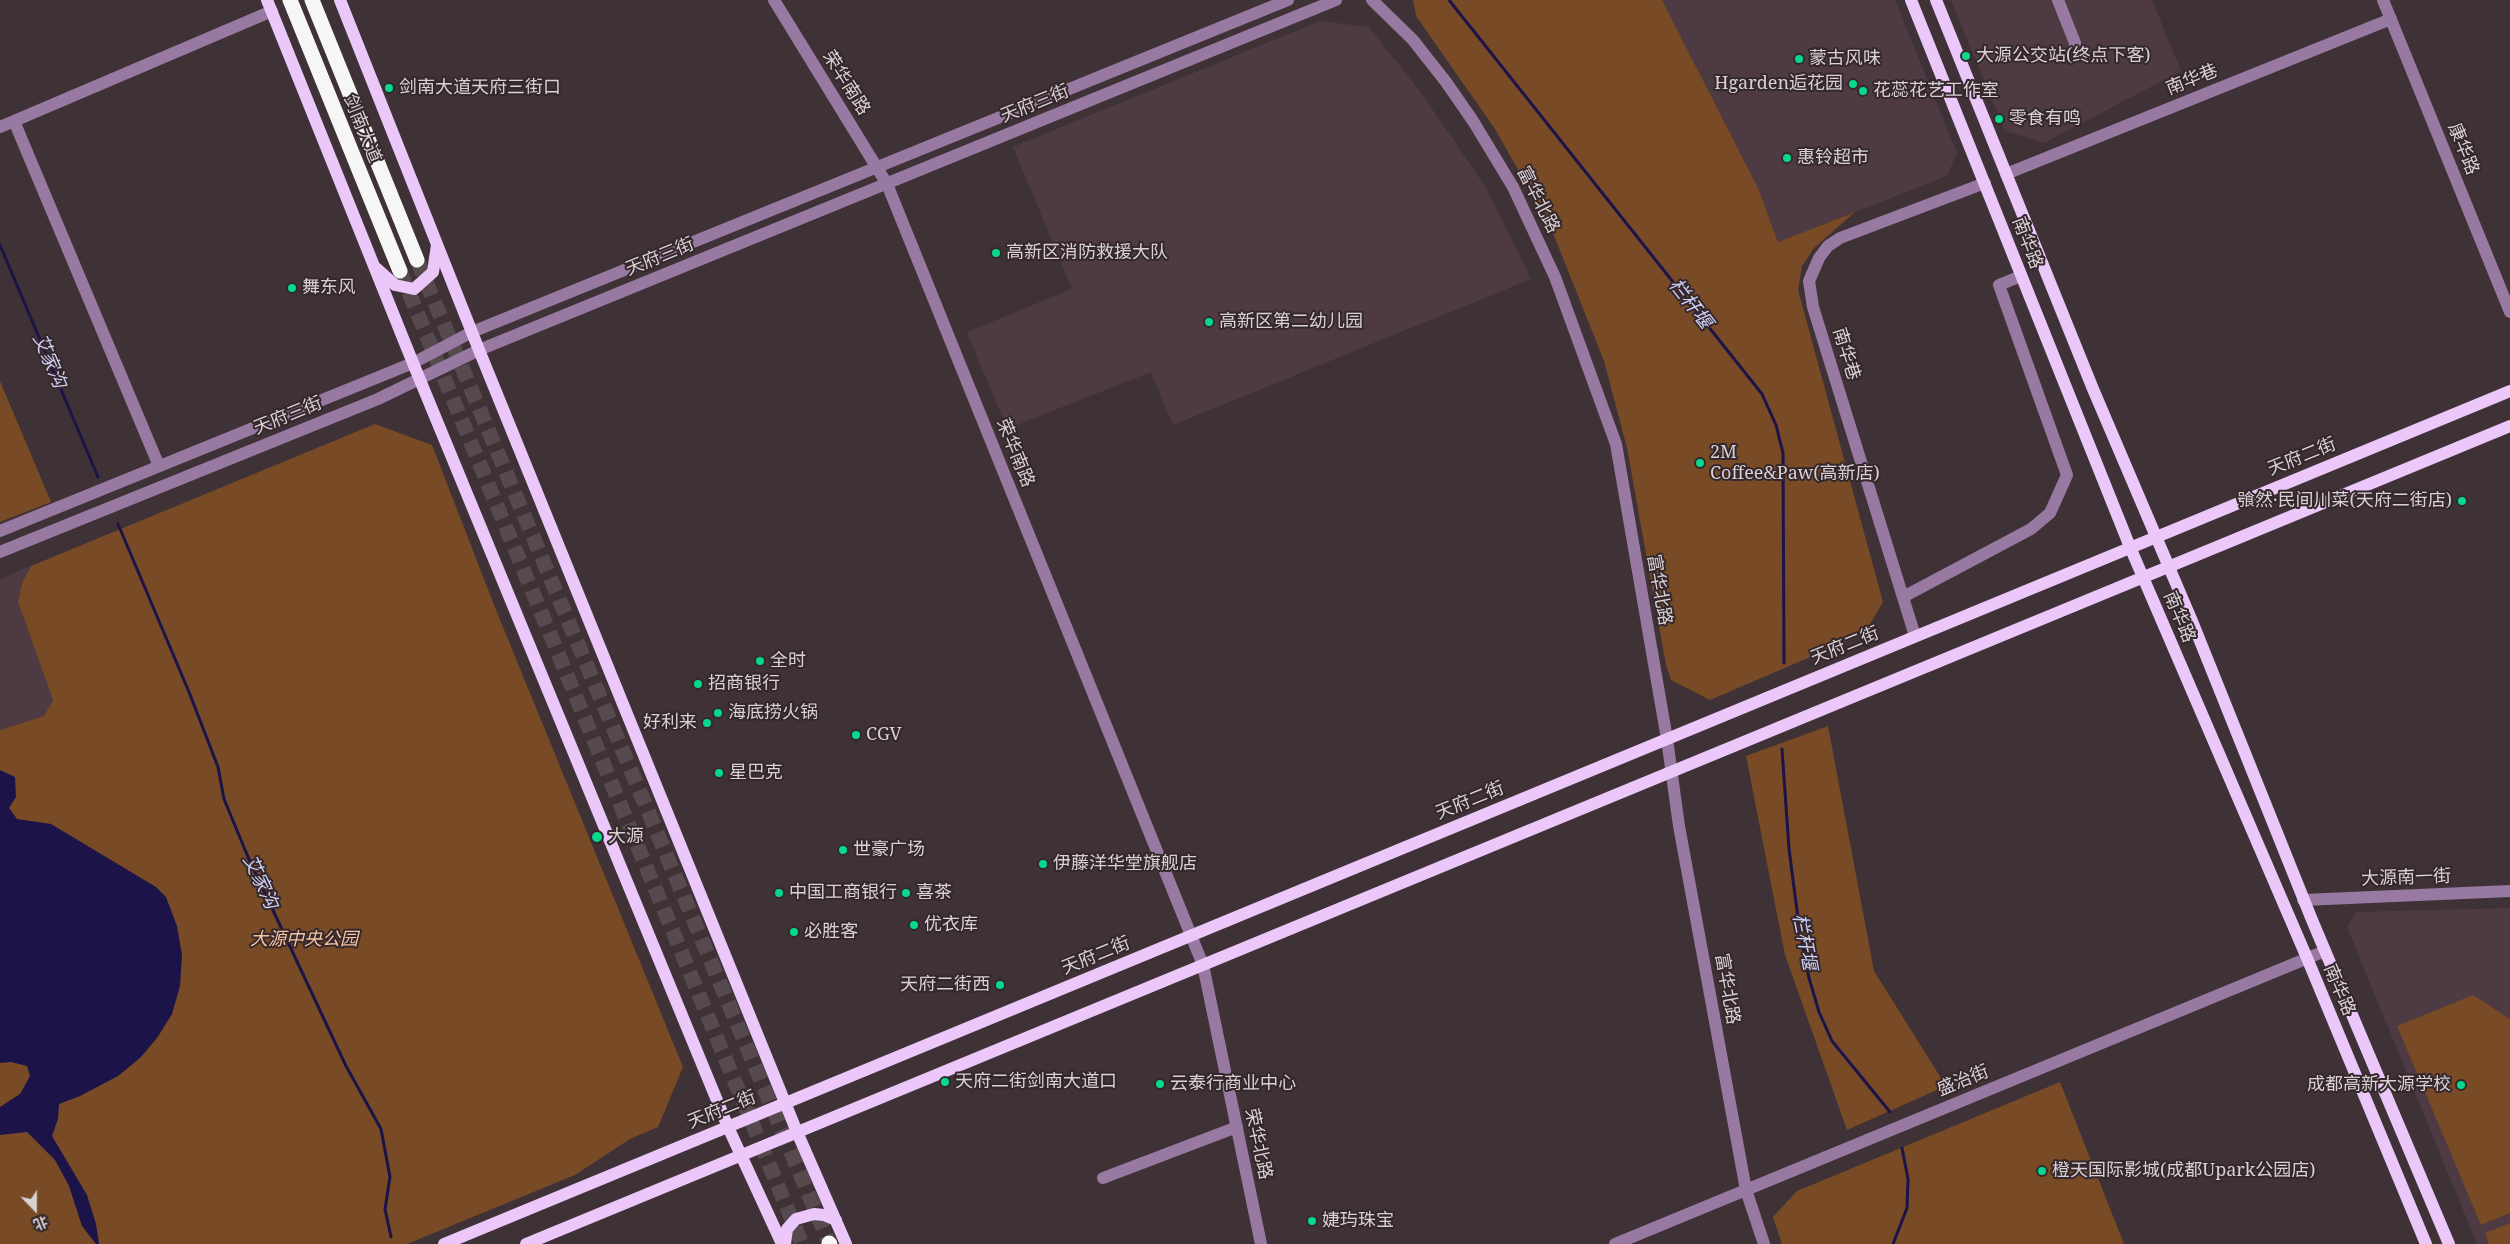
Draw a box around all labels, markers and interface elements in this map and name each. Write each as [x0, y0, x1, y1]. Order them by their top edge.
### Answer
place label: 大源公交站(终点下客) [1976, 45, 2150, 67]
street label: 荣华南路 [818, 47, 874, 119]
place label: 蒙古风味 [1809, 48, 1881, 70]
marker: 大源公交站(终点下客) [1960, 50, 1972, 62]
marker: 蒙古风味 [1793, 53, 1805, 65]
street label: 南华巷 [2163, 60, 2221, 100]
place label: Hgarden逅花园 [1714, 73, 1843, 95]
place label: 剑南大道天府三街口 [399, 77, 561, 99]
marker: Hgarden逅花园 [1847, 78, 1859, 90]
place label: 花蕊花艺工作室 [1873, 80, 1999, 102]
street label: 天府三街 [998, 81, 1072, 127]
marker: 剑南大道天府三街口 [383, 82, 395, 94]
marker: 花蕊花艺工作室 [1857, 85, 1869, 97]
street label: 剑南大道 [339, 92, 385, 166]
place label: 零食有鸣 [2009, 108, 2081, 130]
marker: 零食有鸣 [1993, 113, 2005, 125]
street label: 康华路 [2443, 120, 2483, 178]
place label: 惠铃超市 [1797, 147, 1869, 169]
marker: 惠铃超市 [1781, 152, 1793, 164]
street label: 富华北路 [1512, 163, 1564, 237]
street label: 南华路 [2007, 214, 2047, 272]
street label: 天府三街 [623, 234, 697, 280]
place label: 高新区消防救援大队 [1006, 242, 1168, 264]
marker: 高新区消防救援大队 [990, 247, 1002, 259]
water label: 栏杆堰 [1663, 275, 1717, 333]
place label: 舞东风 [302, 277, 356, 299]
marker: 舞东风 [286, 282, 298, 294]
place label: 高新区第二幼儿园 [1219, 311, 1363, 333]
marker: 高新区第二幼儿园 [1203, 316, 1215, 328]
street label: 南华巷 [1828, 325, 1864, 383]
water label: 艾家沟 [27, 330, 71, 392]
street label: 天府三街 [251, 393, 325, 439]
street label: 荣华南路 [992, 416, 1038, 490]
street label: 天府二街 [2265, 434, 2339, 480]
place label: 2M Coffee&Paw(高新店) [1710, 442, 1880, 484]
marker: 2M Coffee&Paw(高新店) [1694, 457, 1706, 469]
place label: 飸然·民间川菜(天府二街店) [2237, 490, 2452, 512]
marker: 飸然·民间川菜(天府二街店) [2456, 495, 2468, 507]
street label: 富华北路 [1642, 553, 1676, 627]
street label: 南华路 [2159, 588, 2199, 646]
street label: 天府二街 [1808, 623, 1882, 669]
place label: 全时 [770, 650, 806, 672]
marker: 全时 [754, 655, 766, 667]
place label: 招商银行 [708, 673, 780, 695]
marker: 招商银行 [692, 678, 704, 690]
place label: 海底捞火锅 [728, 702, 818, 724]
marker: 海底捞火锅 [712, 707, 724, 719]
place label: 好利来 [643, 712, 697, 734]
marker: 好利来 [701, 717, 713, 729]
place label: CGV [866, 724, 902, 746]
marker: CGV [850, 729, 862, 741]
place label: 星巴克 [729, 762, 783, 784]
marker: 星巴克 [713, 767, 725, 779]
street label: 天府二街 [1433, 778, 1507, 824]
place label: 大源 [608, 826, 644, 848]
marker: 大源 [590, 830, 604, 844]
place label: 世豪广场 [853, 839, 925, 861]
marker: 世豪广场 [837, 844, 849, 856]
water label: 艾家沟 [238, 851, 282, 913]
place label: 伊藤洋华堂旗舰店 [1053, 853, 1197, 875]
marker: 伊藤洋华堂旗舰店 [1037, 858, 1049, 870]
street label: 大源南一街 [2361, 866, 2451, 890]
place label: 中国工商银行 [789, 882, 897, 904]
place label: 喜茶 [916, 882, 952, 904]
marker: 中国工商银行 [773, 887, 785, 899]
marker: 喜茶 [900, 887, 912, 899]
water label: 栏杆堰 [1787, 912, 1821, 972]
place label: 优衣库 [924, 914, 978, 936]
marker: 优衣库 [908, 919, 920, 931]
place label: 必胜客 [804, 921, 858, 943]
marker: 必胜客 [788, 926, 800, 938]
park label: 大源中央公园 [250, 929, 358, 951]
street label: 天府二街 [1059, 933, 1133, 979]
street label: 富华北路 [1710, 952, 1744, 1026]
street label: 南华路 [2319, 961, 2359, 1019]
place label: 天府二街西 [900, 974, 990, 996]
marker: 天府二街西 [994, 979, 1006, 991]
street label: 盛治街 [1934, 1061, 1992, 1101]
place label: 天府二街剑南大道口 [955, 1071, 1117, 1093]
place label: 云泰行商业中心 [1170, 1073, 1296, 1095]
place label: 成都高新大源学校 [2307, 1074, 2451, 1096]
marker: 天府二街剑南大道口 [939, 1076, 951, 1088]
marker: 云泰行商业中心 [1154, 1078, 1166, 1090]
marker: 成都高新大源学校 [2455, 1079, 2467, 1091]
street label: 天府二街 [685, 1087, 759, 1133]
street label: 荣华北路 [1240, 1107, 1276, 1181]
place label: 橙天国际影城(成都Upark公园店) [2052, 1160, 2316, 1182]
marker: 橙天国际影城(成都Upark公园店) [2036, 1165, 2048, 1177]
north arrow [10, 1184, 60, 1234]
place label: 婕玙珠宝 [1322, 1210, 1394, 1232]
text: 北 [31, 1212, 51, 1235]
marker: 婕玙珠宝 [1306, 1215, 1318, 1227]

